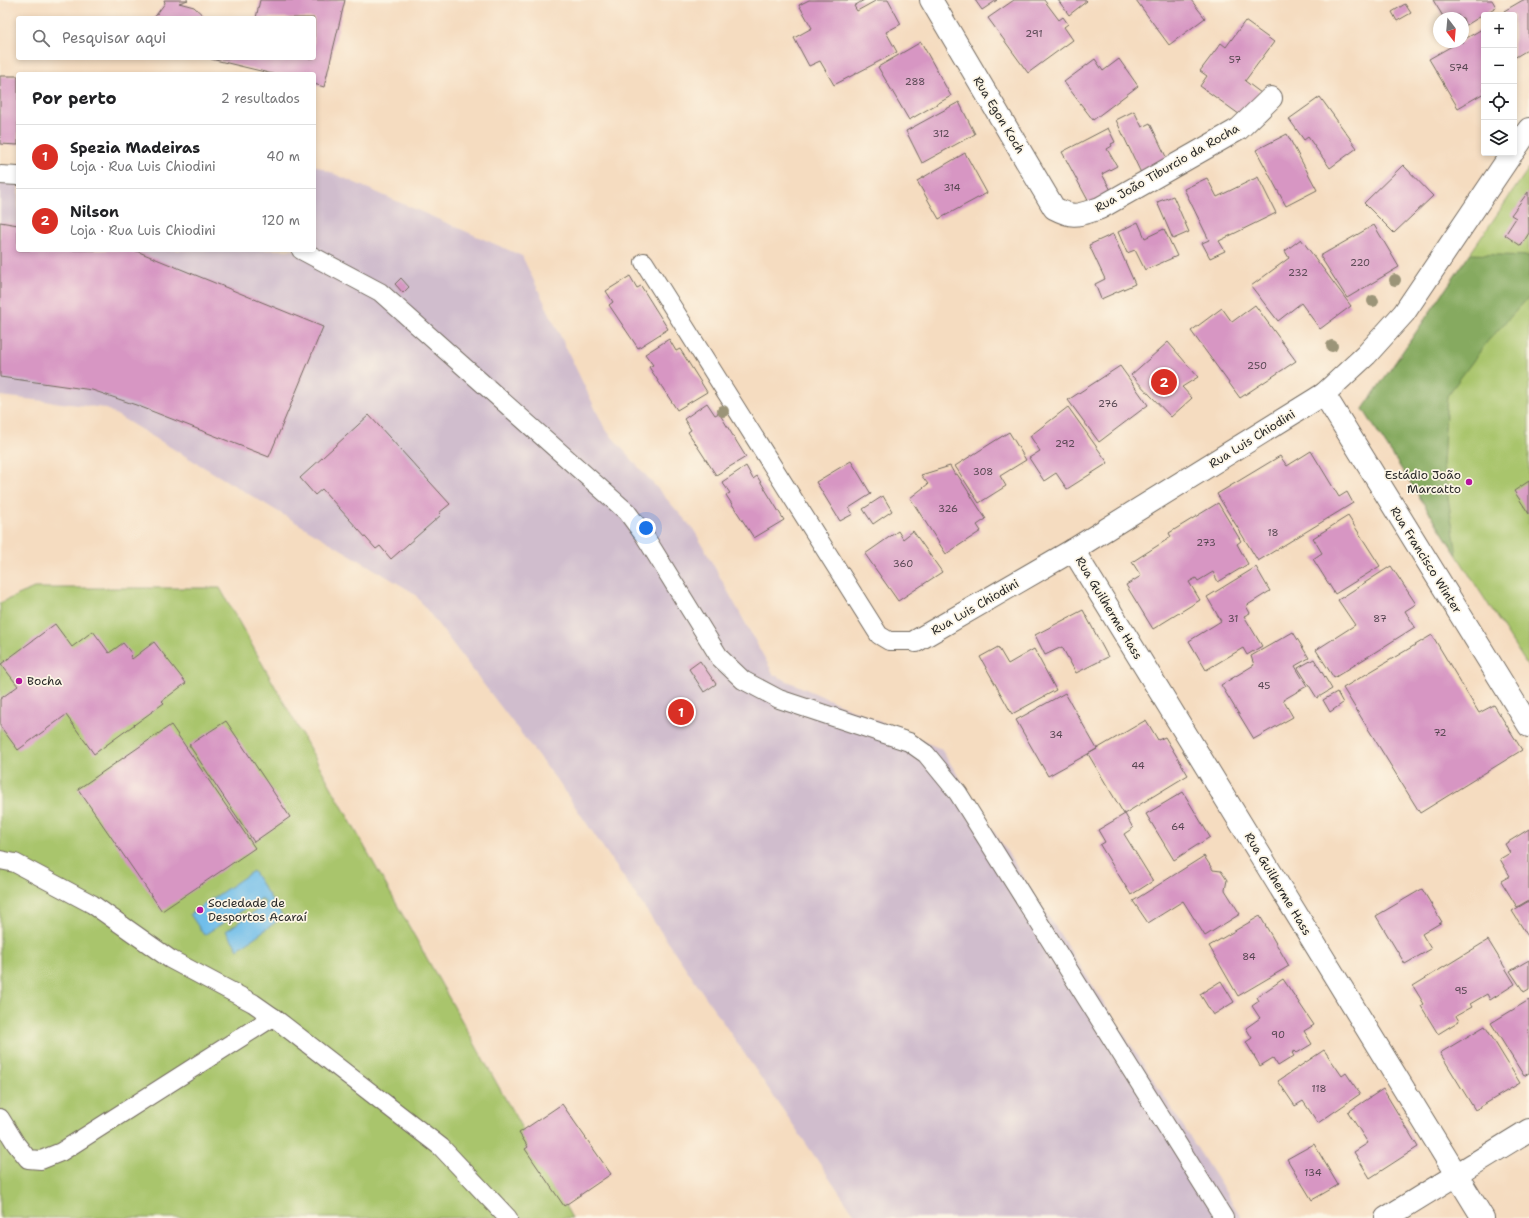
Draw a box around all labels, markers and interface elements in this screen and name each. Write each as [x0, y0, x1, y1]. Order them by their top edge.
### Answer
north arrow [1433, 12, 1469, 48]
map controls [1481, 12, 1517, 156]
button: + [1481, 12, 1517, 48]
search box [16, 16, 316, 60]
icon: search [30, 27, 52, 49]
house number: 291 [1025, 27, 1043, 40]
text: Pesquisar aqui [62, 28, 166, 48]
button: − [1481, 48, 1517, 84]
house number: 57 [1229, 53, 1241, 66]
house number: 574 [1449, 61, 1469, 74]
street label: Rua Egon Koch [970, 74, 1028, 156]
house number: 288 [905, 75, 925, 88]
button: locate [1481, 84, 1517, 120]
text: Por perto [32, 87, 117, 109]
text: 2 resultados [221, 90, 300, 107]
street label: Rua João Tiburcio da Rocha [1092, 120, 1243, 216]
button: layers [1481, 120, 1517, 156]
house number: 312 [932, 127, 950, 140]
text: Spezia Madeiras [70, 138, 200, 158]
text: 1 [42, 148, 48, 165]
text: 40 m [266, 148, 300, 165]
text: Loja · Rua Luis Chiodini [70, 158, 216, 175]
house number: 314 [943, 181, 961, 194]
text: Nilson [70, 202, 119, 222]
text: 2 [40, 212, 50, 229]
text: 120 m [262, 212, 300, 229]
text: Loja · Rua Luis Chiodini [70, 222, 216, 239]
house number: 220 [1350, 256, 1370, 269]
house number: 232 [1288, 266, 1308, 279]
house number: 250 [1247, 359, 1267, 372]
pin: 2 [1151, 367, 1177, 397]
house number: 276 [1098, 397, 1118, 410]
street label: Rua Luis Chiodini [1206, 406, 1298, 472]
house number: 292 [1055, 437, 1075, 450]
house number: 308 [973, 465, 993, 478]
place label: Estádio João Marcatto [1385, 467, 1461, 497]
marker: Estádio João Marcatto [1464, 477, 1474, 487]
house number: 326 [938, 502, 958, 515]
street label: Rua Francisco Winter [1387, 504, 1466, 617]
your location [636, 518, 656, 538]
house number: 18 [1267, 526, 1279, 539]
house number: 273 [1196, 536, 1216, 549]
street label: Rua Guilherme Hass [1072, 554, 1146, 662]
house number: 360 [893, 557, 913, 570]
street label: Rua Luis Chiodini [928, 575, 1022, 639]
house number: 31 [1228, 612, 1238, 625]
house number: 87 [1373, 612, 1387, 625]
place label: Bocha [27, 673, 62, 689]
marker: Bocha [14, 676, 24, 686]
house number: 45 [1258, 679, 1270, 692]
pin: 1 [668, 697, 694, 727]
house number: 72 [1433, 726, 1447, 739]
house number: 34 [1049, 728, 1063, 741]
house number: 44 [1131, 759, 1145, 772]
house number: 64 [1171, 820, 1185, 833]
street label: Rua Guilherme Hass [1241, 830, 1315, 938]
place label: Sociedade de Desportos Acaraí [208, 895, 308, 925]
marker: Sociedade de Desportos Acaraí [195, 905, 205, 915]
house number: 84 [1242, 950, 1256, 963]
house number: 95 [1455, 984, 1467, 997]
house number: 90 [1271, 1028, 1285, 1041]
house number: 118 [1312, 1082, 1326, 1095]
house number: 134 [1304, 1166, 1322, 1179]

